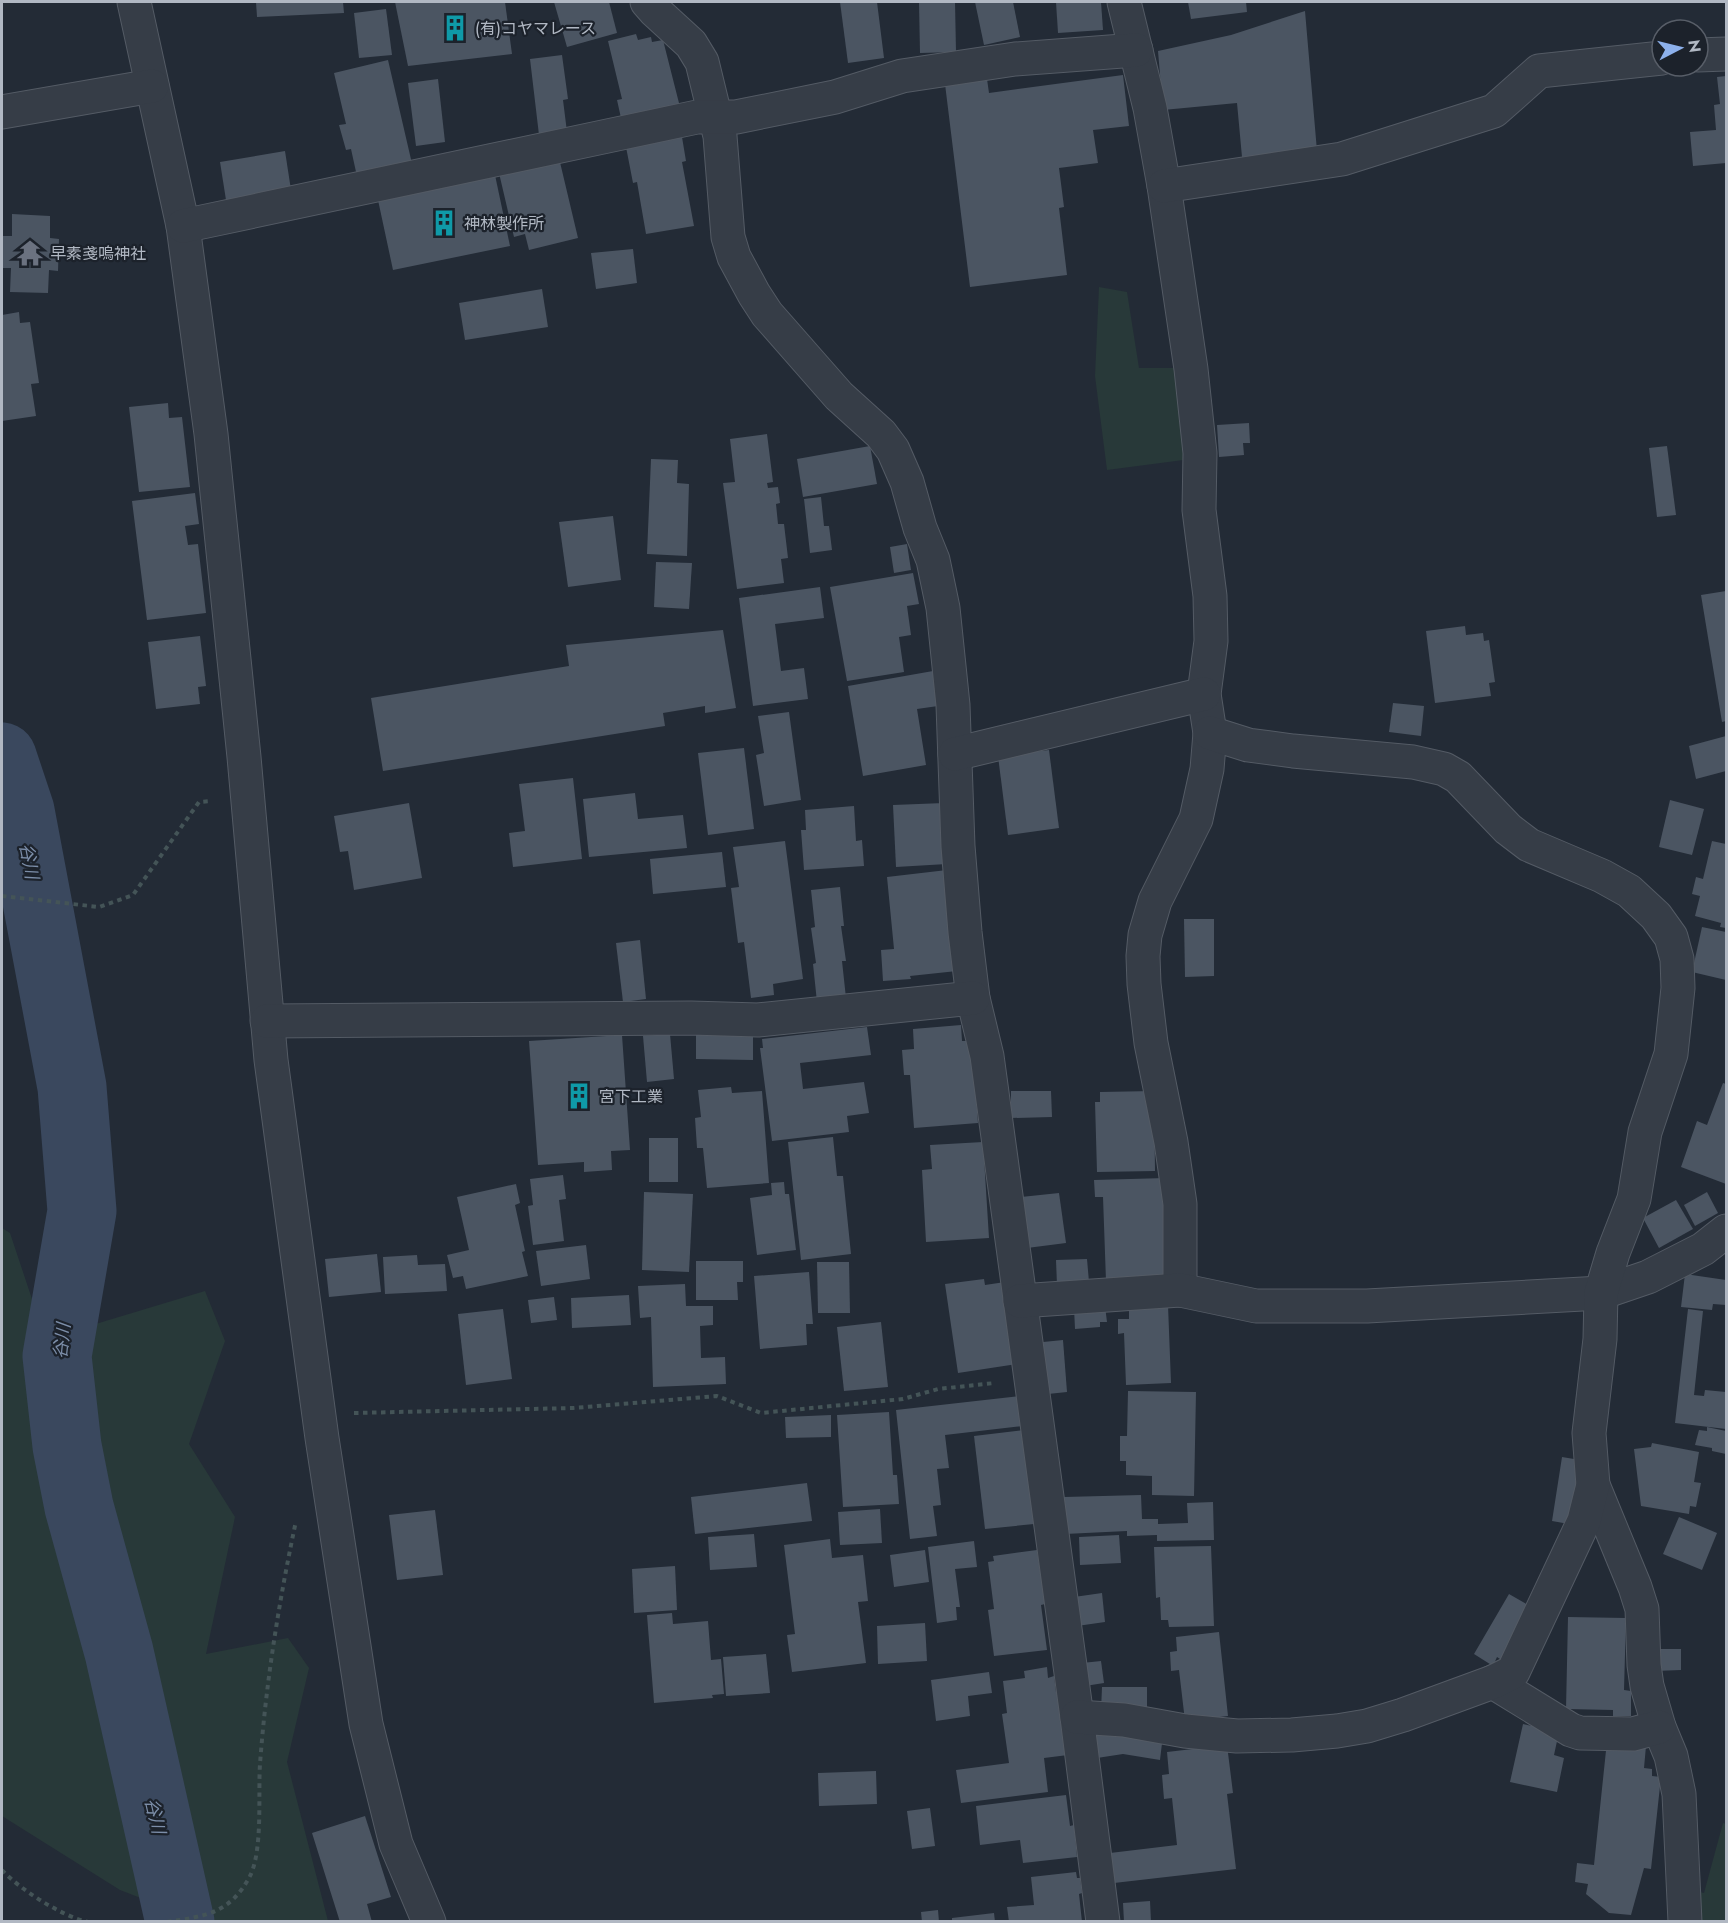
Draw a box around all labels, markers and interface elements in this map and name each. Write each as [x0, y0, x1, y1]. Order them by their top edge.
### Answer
building icon: (有)コヤマレース [440, 13, 470, 43]
place label: (有)コヤマレース [475, 17, 596, 40]
north arrow [1650, 18, 1710, 78]
text: N [1682, 39, 1707, 54]
building icon: 神林製作所 [429, 208, 459, 238]
place label: 神林製作所 [464, 212, 544, 235]
temple icon: 早素戔嗚神社 [15, 238, 45, 268]
place label: 早素戔嗚神社 [50, 242, 146, 265]
water label: 谷川 [13, 841, 46, 883]
building icon: 宮下工業 [564, 1081, 594, 1111]
place label: 宮下工業 [599, 1085, 663, 1108]
water label: 谷川 [47, 1320, 77, 1360]
water label: 谷川 [138, 1796, 172, 1838]

